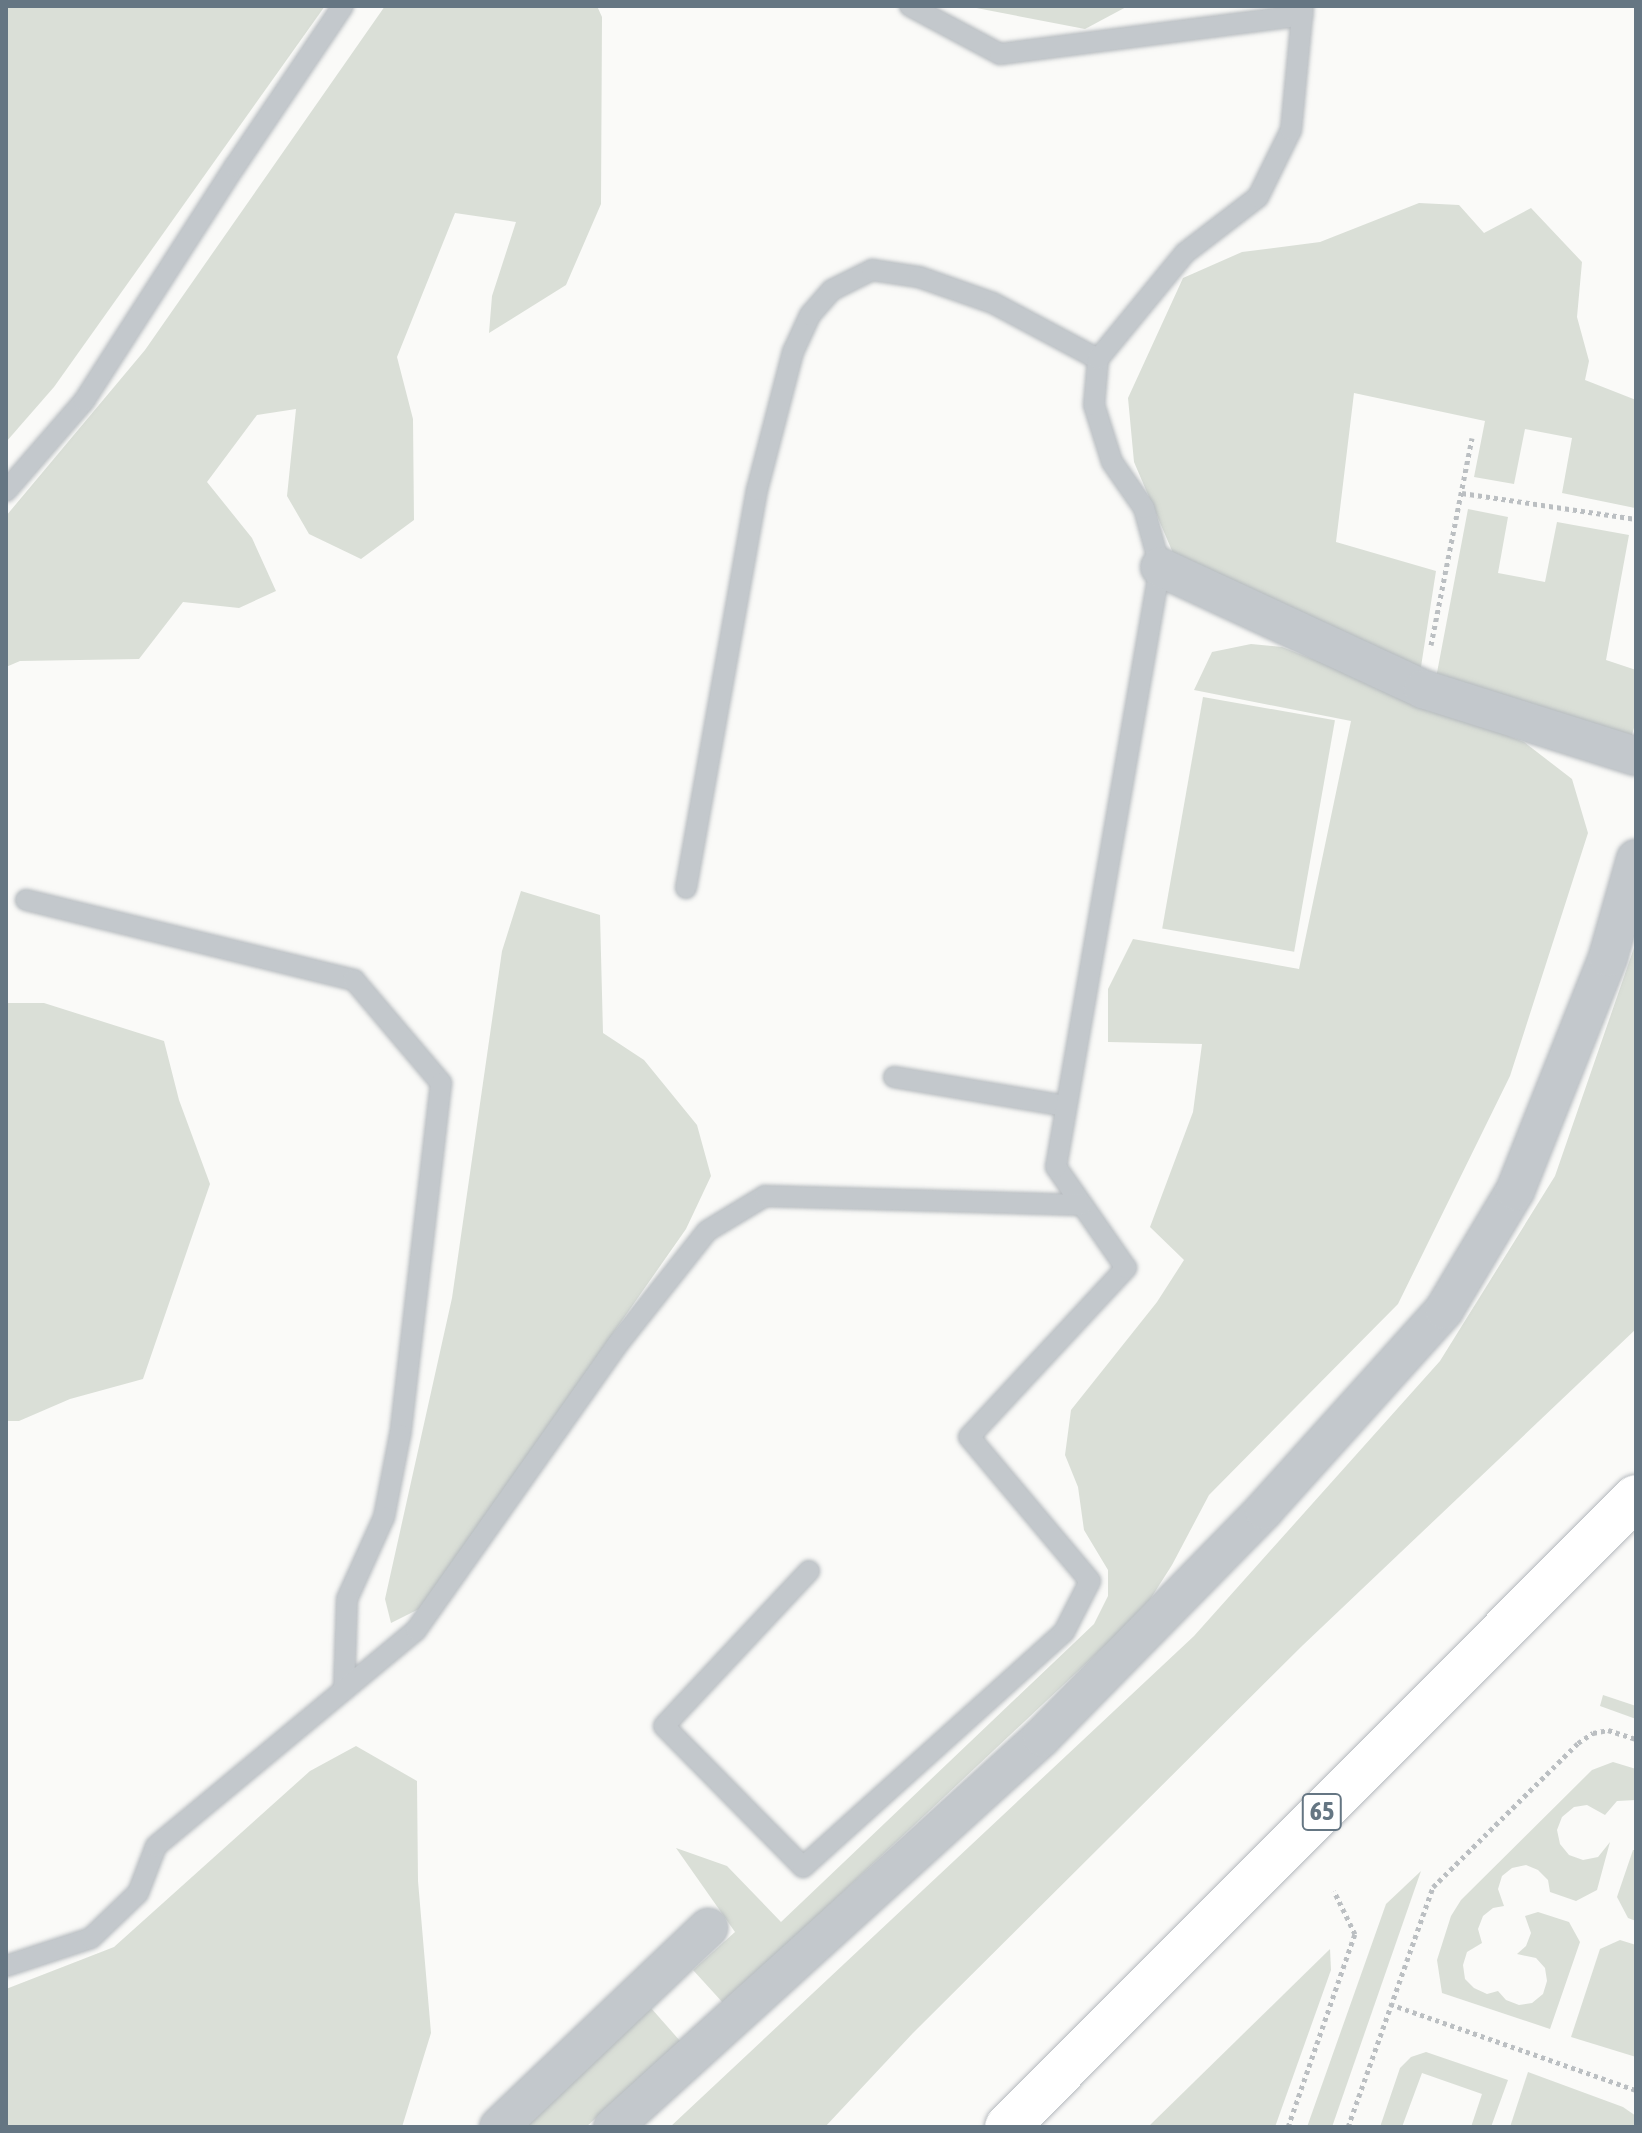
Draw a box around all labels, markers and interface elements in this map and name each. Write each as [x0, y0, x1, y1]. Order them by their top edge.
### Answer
road number: 65 [1300, 1790, 1344, 1834]

